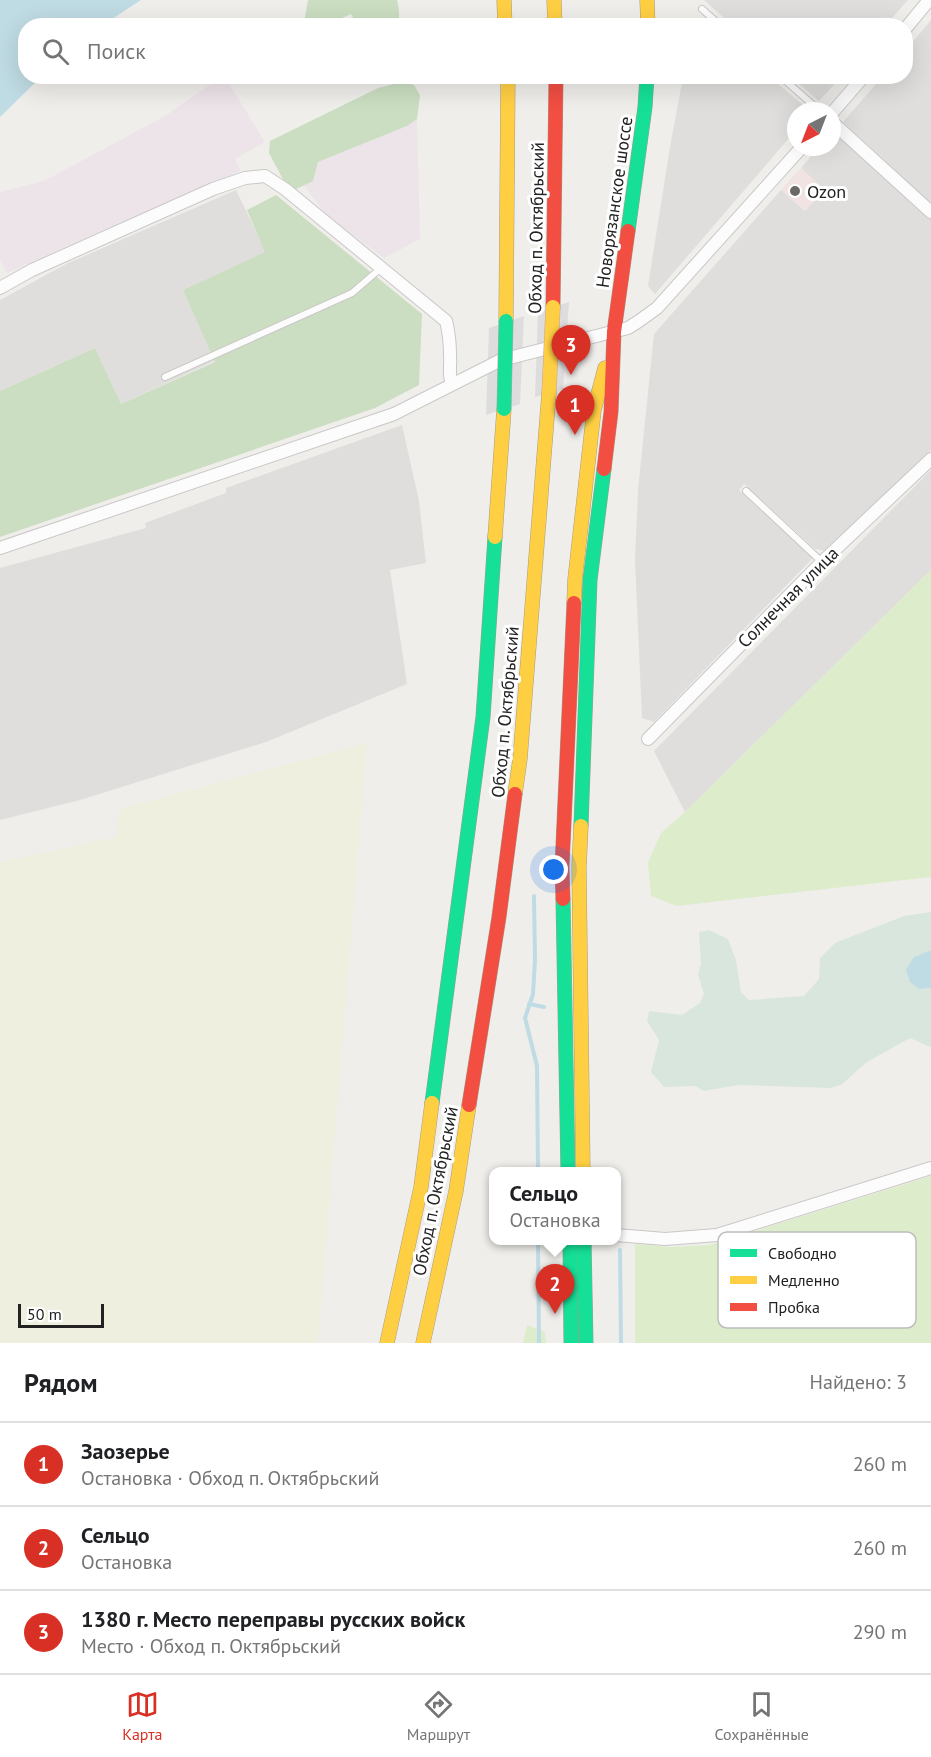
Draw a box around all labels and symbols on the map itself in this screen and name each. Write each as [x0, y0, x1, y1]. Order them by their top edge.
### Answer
north arrow [787, 102, 841, 156]
street label: Новорязанское шоссе [591, 115, 637, 289]
street label: Обход п. Октябрьский [523, 142, 549, 314]
place label: Ozon [807, 180, 846, 203]
marker: Ozon [788, 184, 802, 198]
pin: 3 [552, 326, 590, 375]
pin: 1 [556, 386, 594, 435]
street label: Солнечная улица [733, 542, 843, 652]
street label: Обход п. Октябрьский [486, 625, 524, 799]
your location [539, 855, 568, 884]
street label: Обход п. Октябрьский [407, 1104, 463, 1278]
legend [718, 1232, 916, 1328]
text: Свободно [768, 1243, 837, 1263]
pin: 2 [536, 1264, 574, 1314]
text: Медленно [768, 1270, 840, 1290]
text: Пробка [768, 1297, 820, 1317]
scale bar [18, 1301, 104, 1328]

